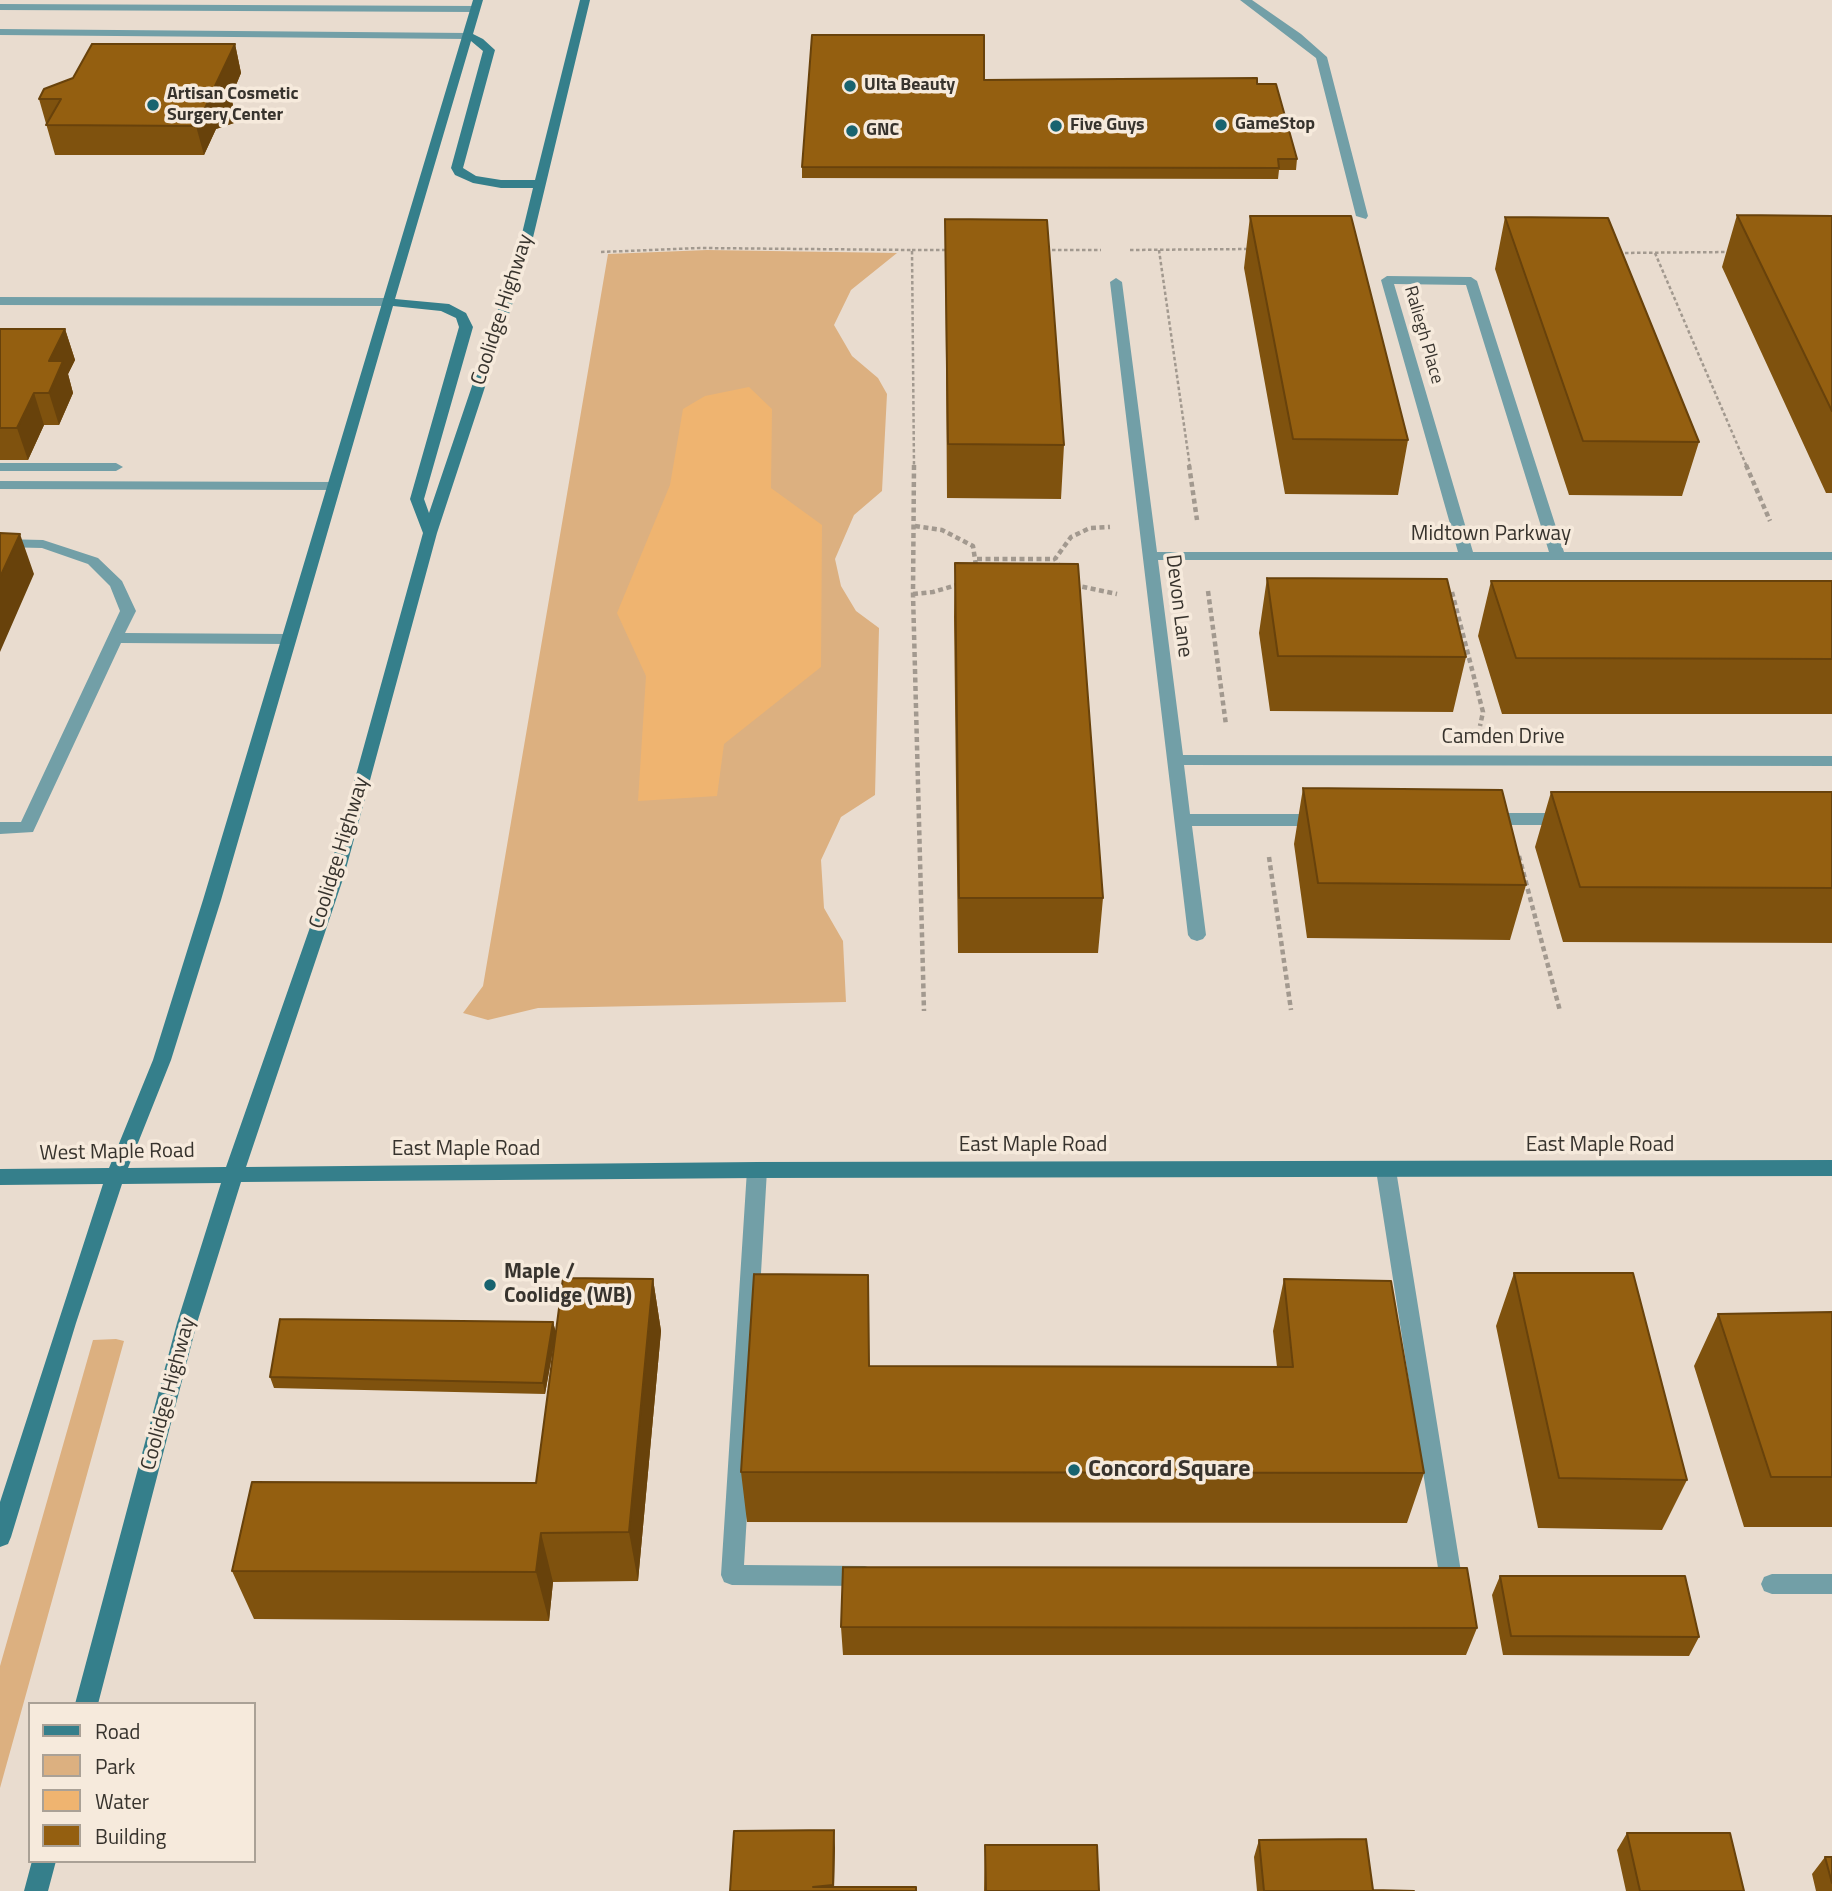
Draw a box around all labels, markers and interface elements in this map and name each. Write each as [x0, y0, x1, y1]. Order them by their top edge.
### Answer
place label: Ulta Beauty [864, 75, 955, 97]
marker: Ulta Beauty [842, 78, 858, 94]
place label: Artisan Cosmetic Surgery Center [167, 84, 299, 126]
marker: Artisan Cosmetic Surgery Center [145, 97, 161, 113]
place label: GameStop [1235, 114, 1315, 136]
place label: Five Guys [1070, 115, 1145, 137]
marker: GameStop [1213, 117, 1229, 133]
marker: Five Guys [1048, 118, 1064, 134]
place label: GNC [866, 120, 899, 142]
marker: GNC [844, 123, 860, 139]
street label: Coolidge Highway [467, 231, 539, 389]
street label: Raliegh Place [1399, 284, 1447, 386]
street label: Midtown Parkway [1411, 522, 1571, 548]
street label: Devon Lane [1159, 553, 1197, 659]
street label: Camden Drive [1441, 725, 1565, 751]
street label: Coolidge Highway [305, 774, 375, 932]
street label: East Maple Road [959, 1133, 1107, 1159]
street label: East Maple Road [1526, 1133, 1674, 1159]
street label: East Maple Road [392, 1137, 540, 1163]
street label: West Maple Road [39, 1139, 195, 1167]
place label: Maple / Coolidge (WB) [504, 1260, 632, 1310]
marker: Maple / Coolidge (WB) [482, 1277, 498, 1293]
street label: Coolidge Highway [136, 1315, 202, 1473]
place label: Concord Square [1088, 1456, 1250, 1484]
marker: Concord Square [1066, 1462, 1082, 1478]
legend [28, 1702, 256, 1863]
text: Road [95, 1715, 140, 1747]
text: Park [95, 1750, 135, 1782]
text: Water [95, 1785, 149, 1817]
text: Building [95, 1820, 166, 1852]

